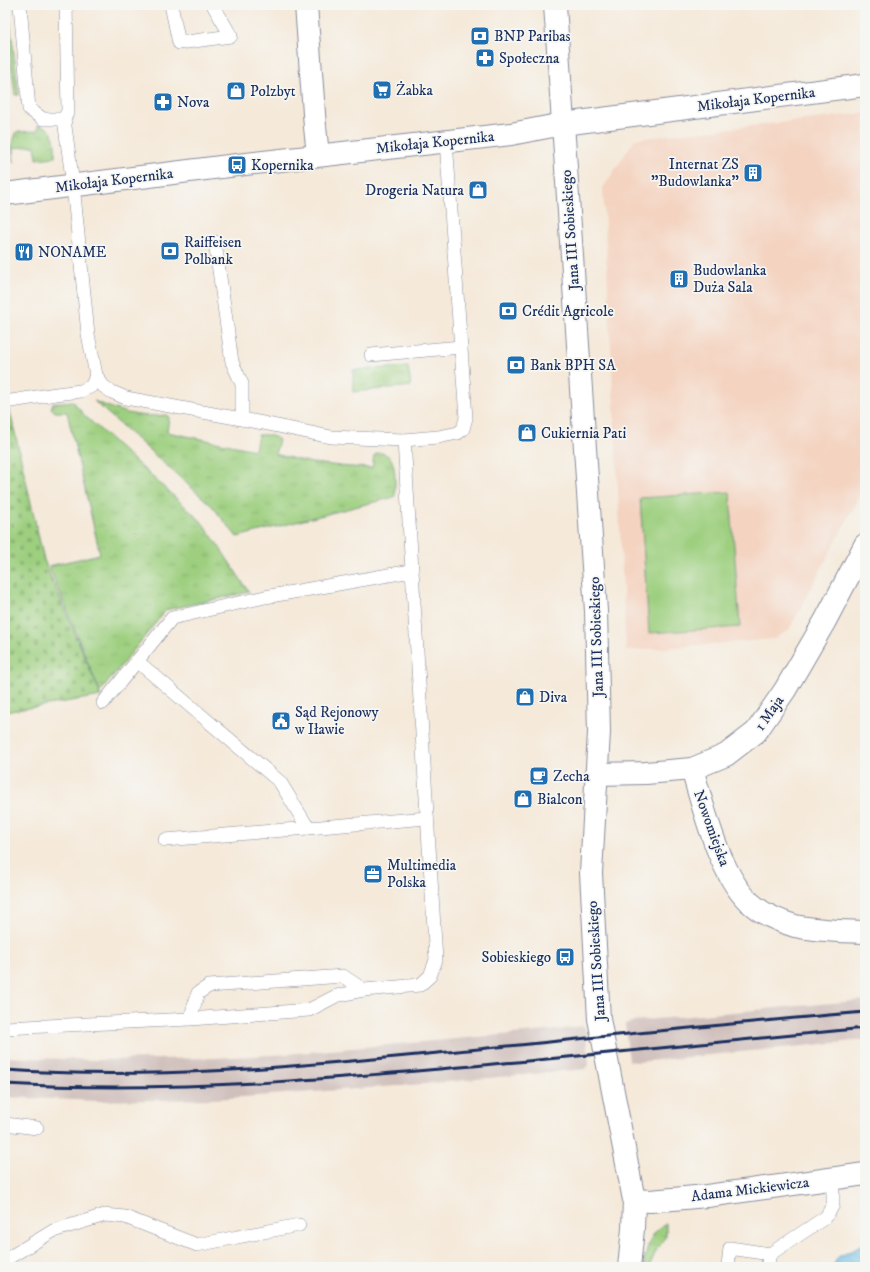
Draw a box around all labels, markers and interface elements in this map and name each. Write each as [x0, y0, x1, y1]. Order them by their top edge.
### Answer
bank icon: BNP Paribas [469, 25, 491, 47]
place label: BNP Paribas [494, 27, 571, 46]
pharmacy icon: Społeczna [474, 47, 496, 69]
place label: Społeczna [499, 49, 560, 68]
supermarket icon: Żabka [371, 79, 393, 101]
shop icon: Polzbyt [225, 80, 247, 102]
place label: Żabka [396, 81, 433, 100]
place label: Polzbyt [250, 82, 296, 101]
street label: Mikołaja Kopernika [696, 83, 817, 116]
pharmacy icon: Nova [152, 91, 174, 113]
place label: Nova [177, 93, 210, 112]
street label: Mikołaja Kopernika [375, 127, 496, 158]
bus stop icon: Kopernika [226, 154, 248, 176]
place label: Internat ZS "Budowlanka" [651, 155, 739, 191]
place label: Kopernika [251, 156, 314, 175]
building icon: Internat ZS "Budowlanka" [742, 162, 764, 184]
street label: Mikołaja Kopernika [54, 164, 175, 197]
street label: Jana III Sobieskiego [557, 169, 584, 293]
shop icon: Drogeria Natura [467, 179, 489, 201]
place label: Drogeria Natura [365, 181, 465, 200]
place label: Raiffeisen Polbank [184, 233, 242, 269]
bank icon: Raiffeisen Polbank [159, 240, 181, 262]
restaurant icon: NONAME [13, 241, 35, 263]
place label: NONAME [38, 243, 107, 262]
place label: Budowlanka Duża Sala [693, 261, 767, 297]
building icon: Budowlanka Duża Sala [668, 268, 690, 290]
bank icon: Crédit Agricole [497, 300, 519, 322]
place label: Crédit Agricole [522, 302, 614, 321]
bank icon: Bank BPH SA [505, 354, 527, 376]
place label: Bank BPH SA [530, 356, 616, 375]
shop icon: Cukiernia Pati [516, 422, 538, 444]
place label: Cukiernia Pati [541, 424, 626, 443]
street label: Jana III Sobieskiego [585, 576, 608, 700]
shop icon: Diva [514, 686, 536, 708]
place label: Diva [539, 688, 568, 707]
street label: 1 Maja [751, 691, 789, 735]
place label: Sąd Rejonowy w Iławie [294, 703, 380, 739]
public building icon: Sąd Rejonowy w Iławie [270, 710, 292, 732]
cafe icon: Zecha [528, 765, 550, 787]
place label: Zecha [553, 767, 590, 786]
street label: Nowomiejska [689, 787, 734, 870]
shop icon: Bialcon [512, 788, 534, 810]
place label: Bialcon [537, 790, 583, 809]
place label: Multimedia Polska [387, 856, 457, 892]
office icon: Multimedia Polska [362, 863, 384, 885]
street label: Jana III Sobieskiego [583, 900, 610, 1024]
bus stop icon: Sobieskiego [554, 946, 576, 968]
place label: Sobieskiego [482, 948, 551, 967]
street label: Adama Mickiewicza [690, 1173, 811, 1206]

